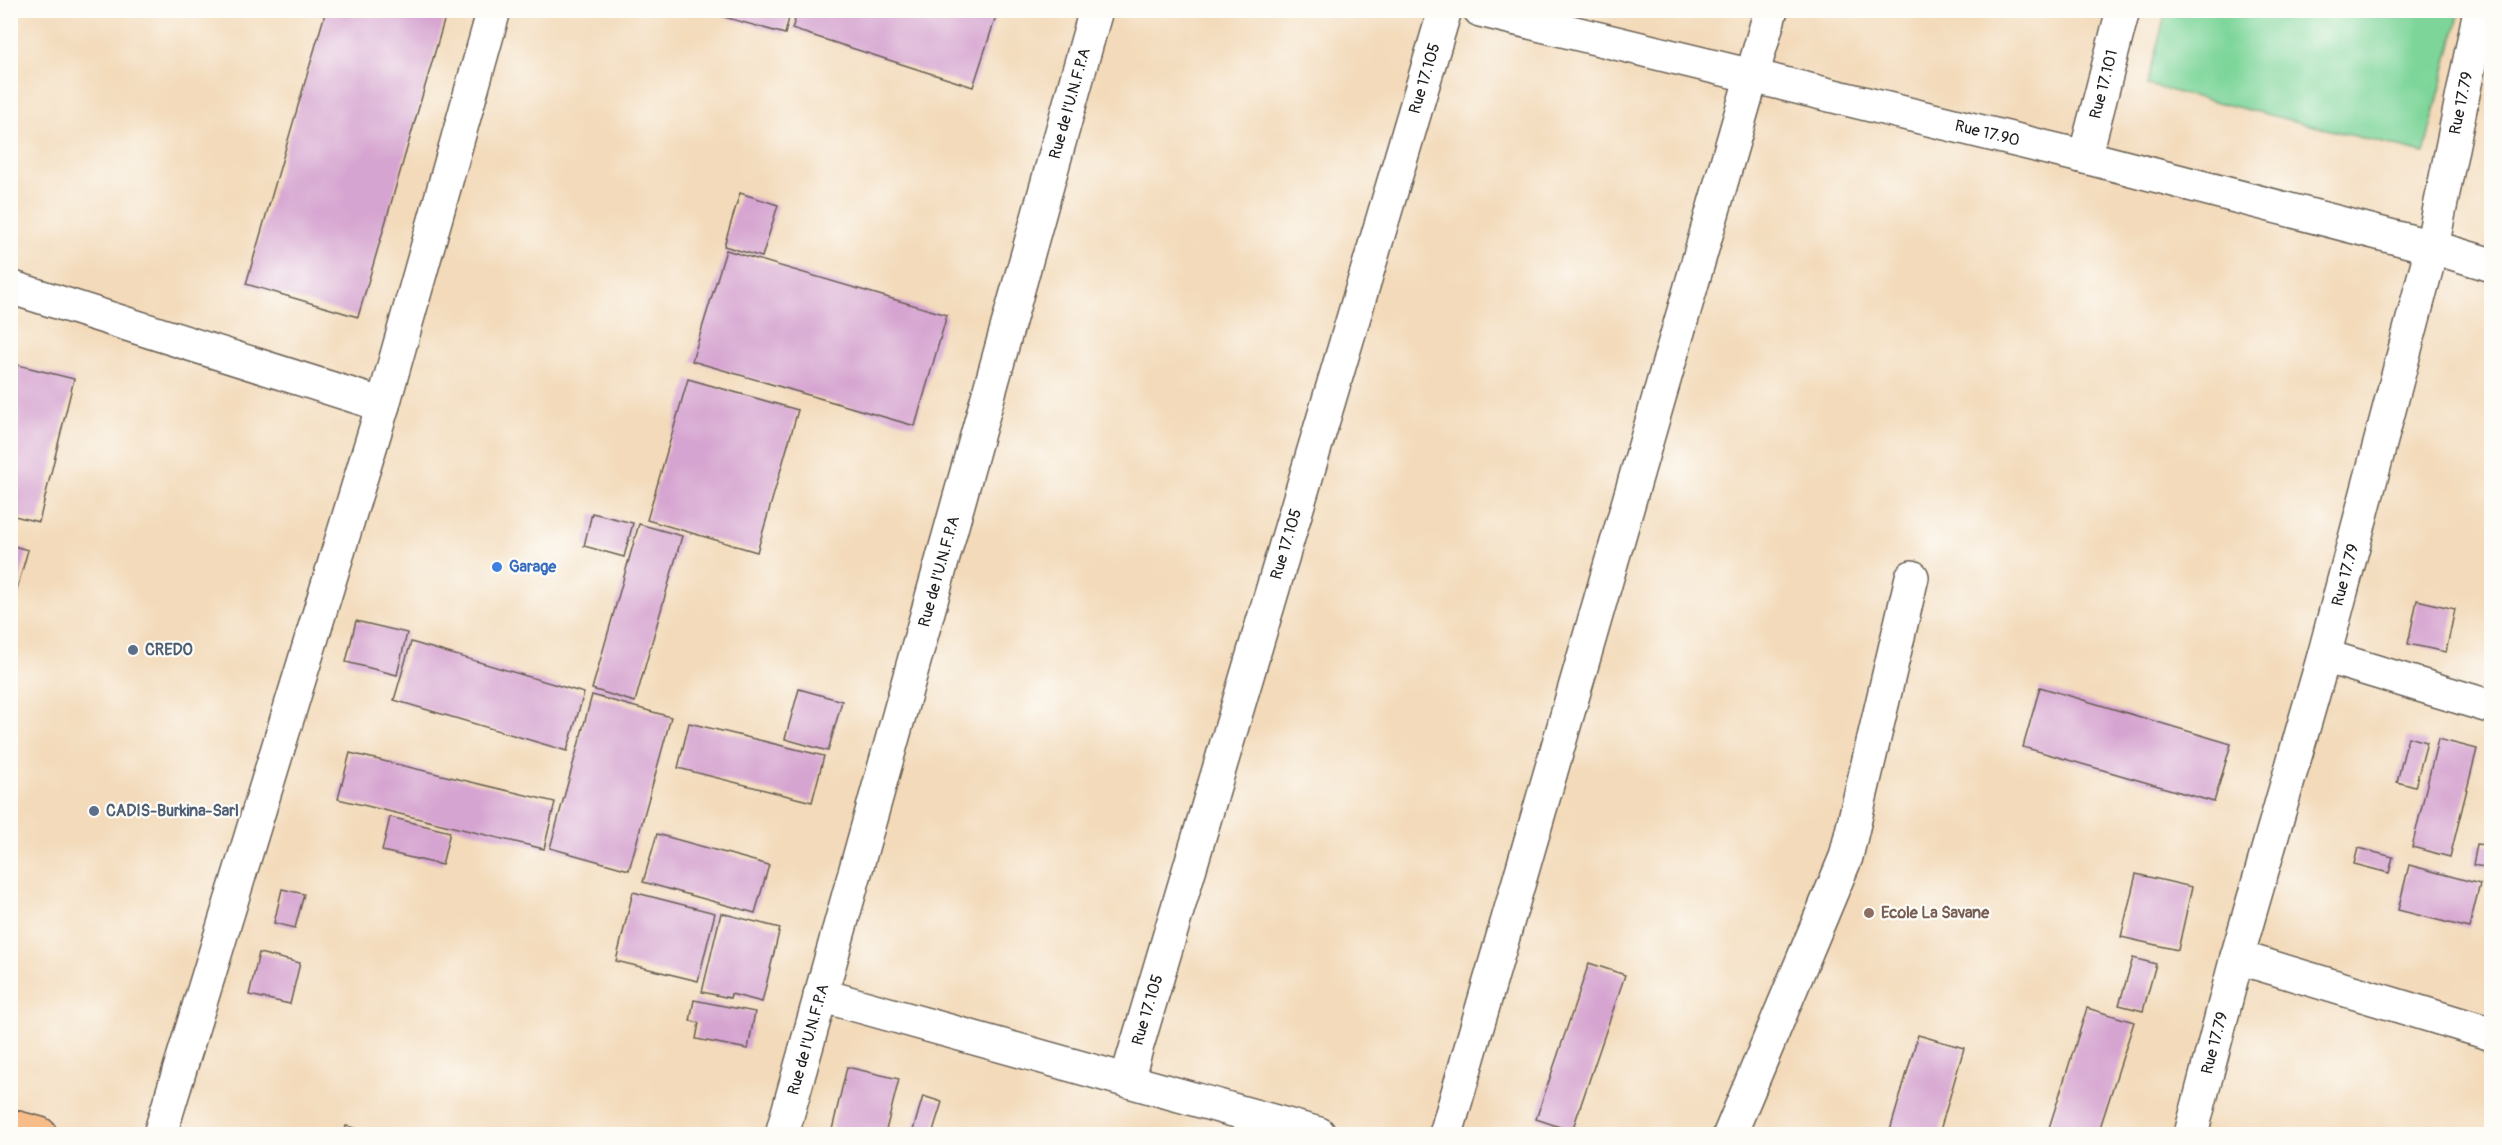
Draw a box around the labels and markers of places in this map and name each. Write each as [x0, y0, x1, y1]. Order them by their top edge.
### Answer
place label: Garage [509, 557, 557, 577]
marker: Garage [490, 560, 504, 574]
place label: CREDO [145, 640, 193, 660]
marker: CREDO [126, 643, 140, 657]
place label: CADIS-Burkina-Sarl [106, 801, 239, 821]
marker: CADIS-Burkina-Sarl [87, 804, 101, 818]
place label: Ecole La Savane [1881, 903, 1990, 923]
marker: Ecole La Savane [1862, 906, 1876, 920]

